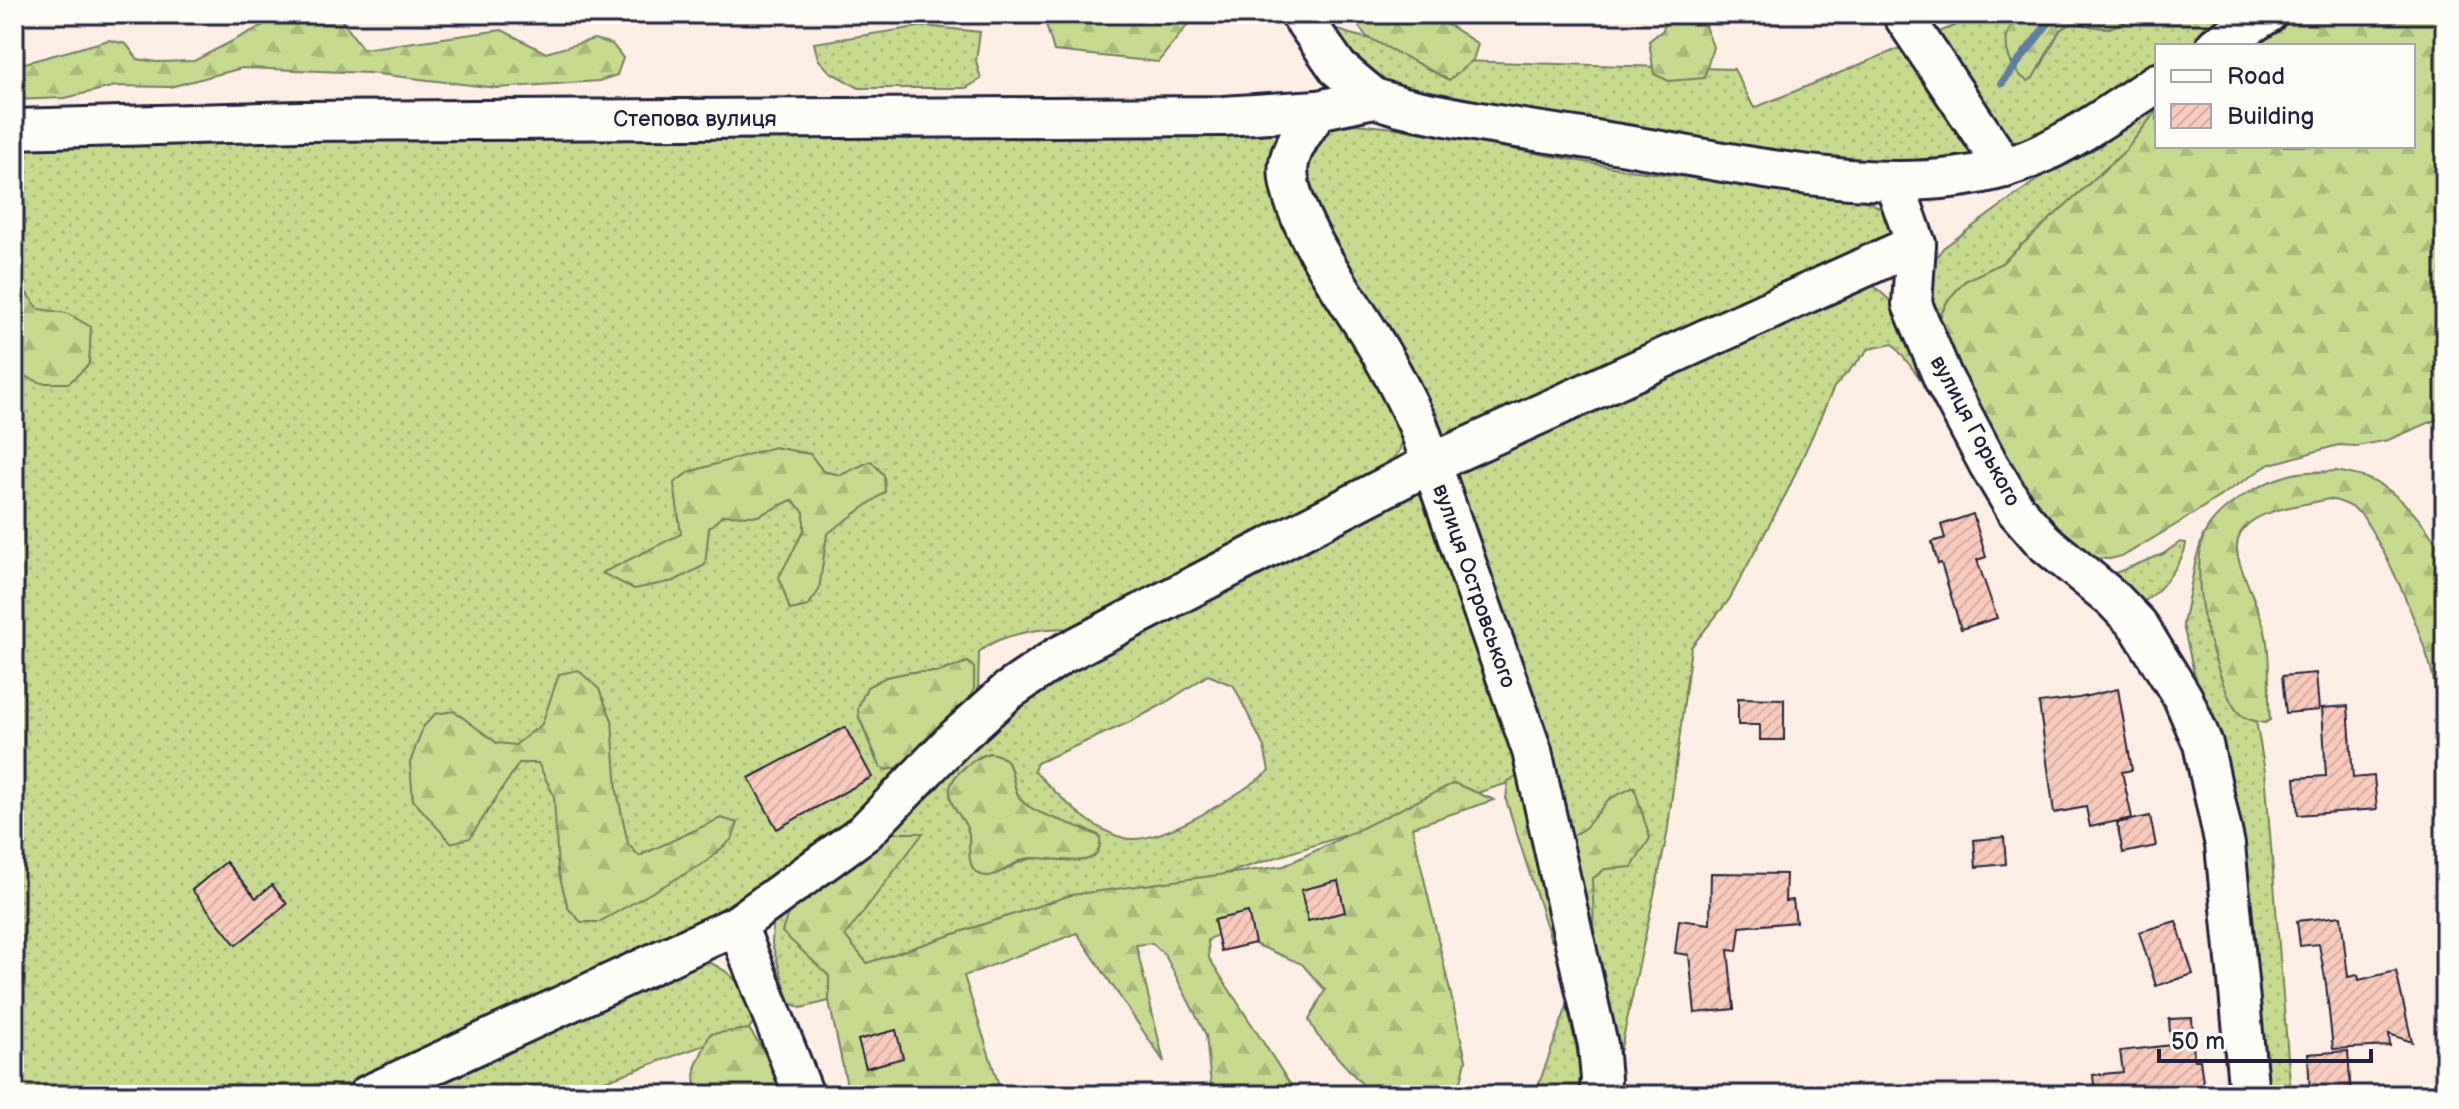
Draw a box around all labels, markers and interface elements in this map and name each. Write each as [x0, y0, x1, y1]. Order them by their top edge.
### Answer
legend [2155, 44, 2415, 148]
text: Road [2227, 62, 2285, 91]
text: Building [2227, 102, 2314, 131]
street label: Степова вулиця [613, 106, 777, 133]
street label: вулиця Горького [1924, 351, 2026, 511]
street label: вулиця Островського [1426, 481, 1522, 691]
scale bar [2159, 1013, 2371, 1063]
text: 50 m [2171, 1027, 2225, 1056]

